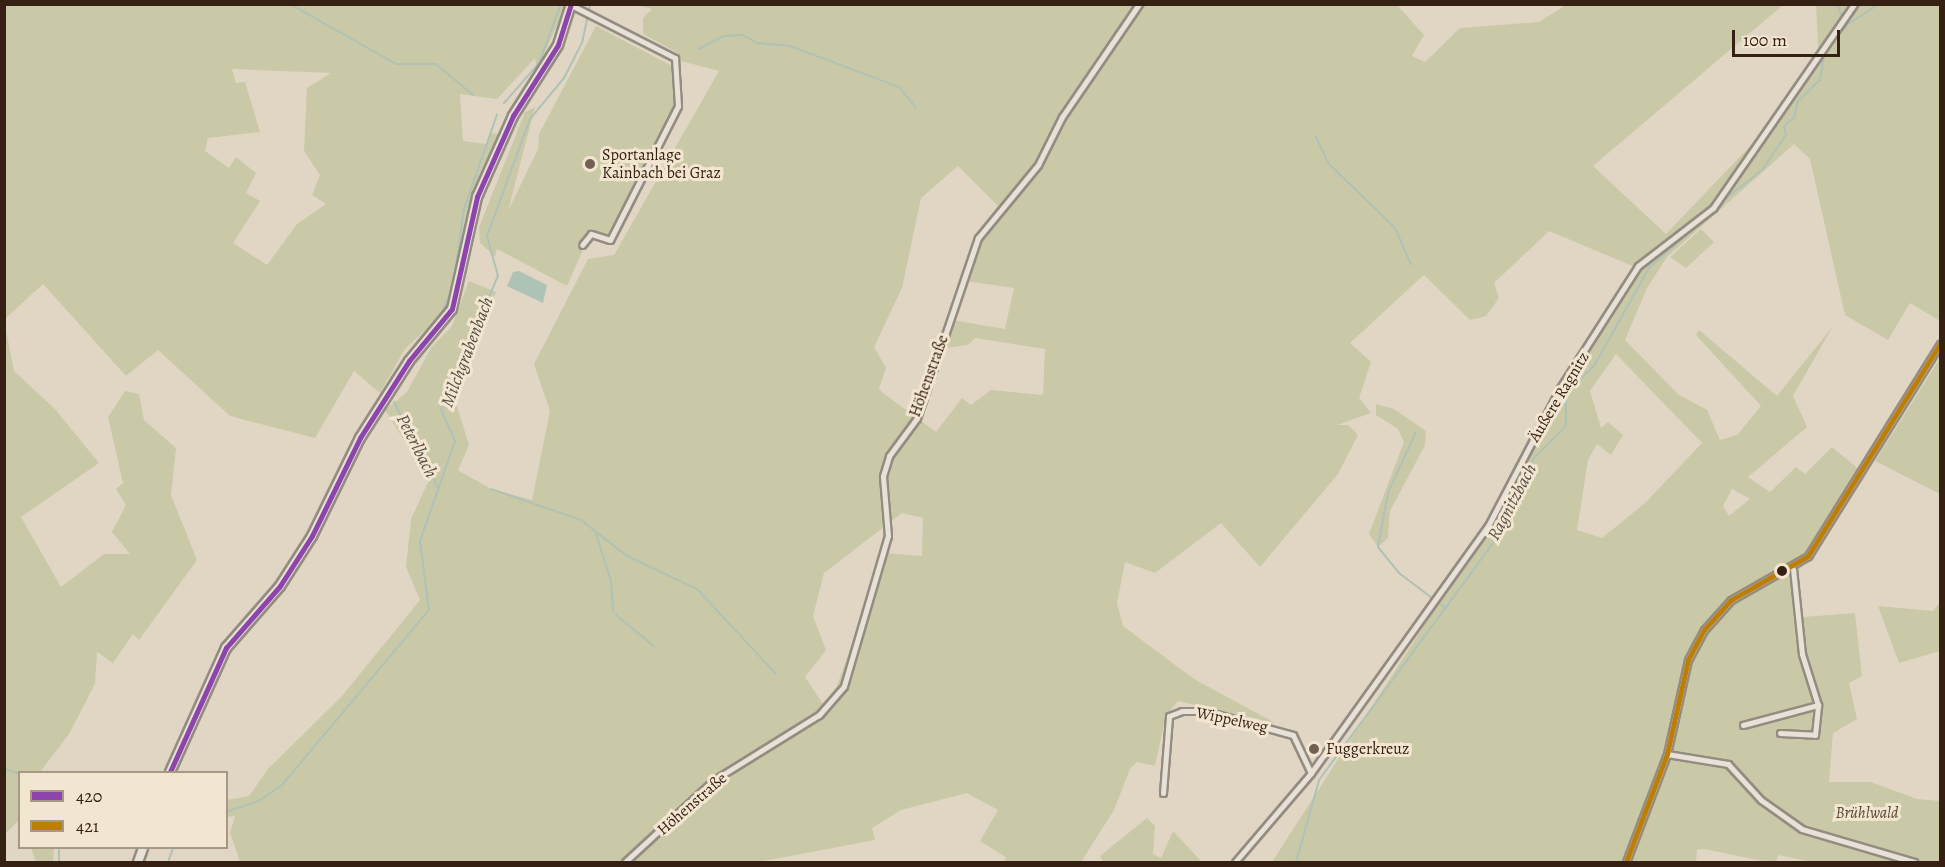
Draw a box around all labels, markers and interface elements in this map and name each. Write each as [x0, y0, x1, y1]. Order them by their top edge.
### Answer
scale bar [1735, 18, 1843, 56]
text: 100 m [1743, 28, 1787, 52]
place label: Sportanlage Kainbach bei Graz [602, 145, 721, 183]
marker: Sportanlage Kainbach bei Graz [583, 157, 597, 171]
water label: Milchgrabenbach [436, 294, 498, 410]
street label: Höhenstraße [905, 332, 953, 420]
street label: Äußere Ragnitz [1525, 349, 1593, 445]
water label: Peterlbach [392, 410, 442, 482]
water label: Ragnitzbach [1483, 460, 1541, 544]
unlabelled marker [1776, 565, 1788, 577]
street label: Wippelweg [1194, 703, 1270, 737]
place label: Fuggerkreuz [1326, 739, 1409, 759]
marker: Fuggerkreuz [1307, 742, 1321, 756]
street label: Höhenstraße [653, 769, 731, 839]
legend [18, 771, 228, 849]
text: 420 [76, 784, 102, 808]
park label: Brühlwald [1836, 803, 1898, 823]
text: 421 [76, 814, 99, 838]

